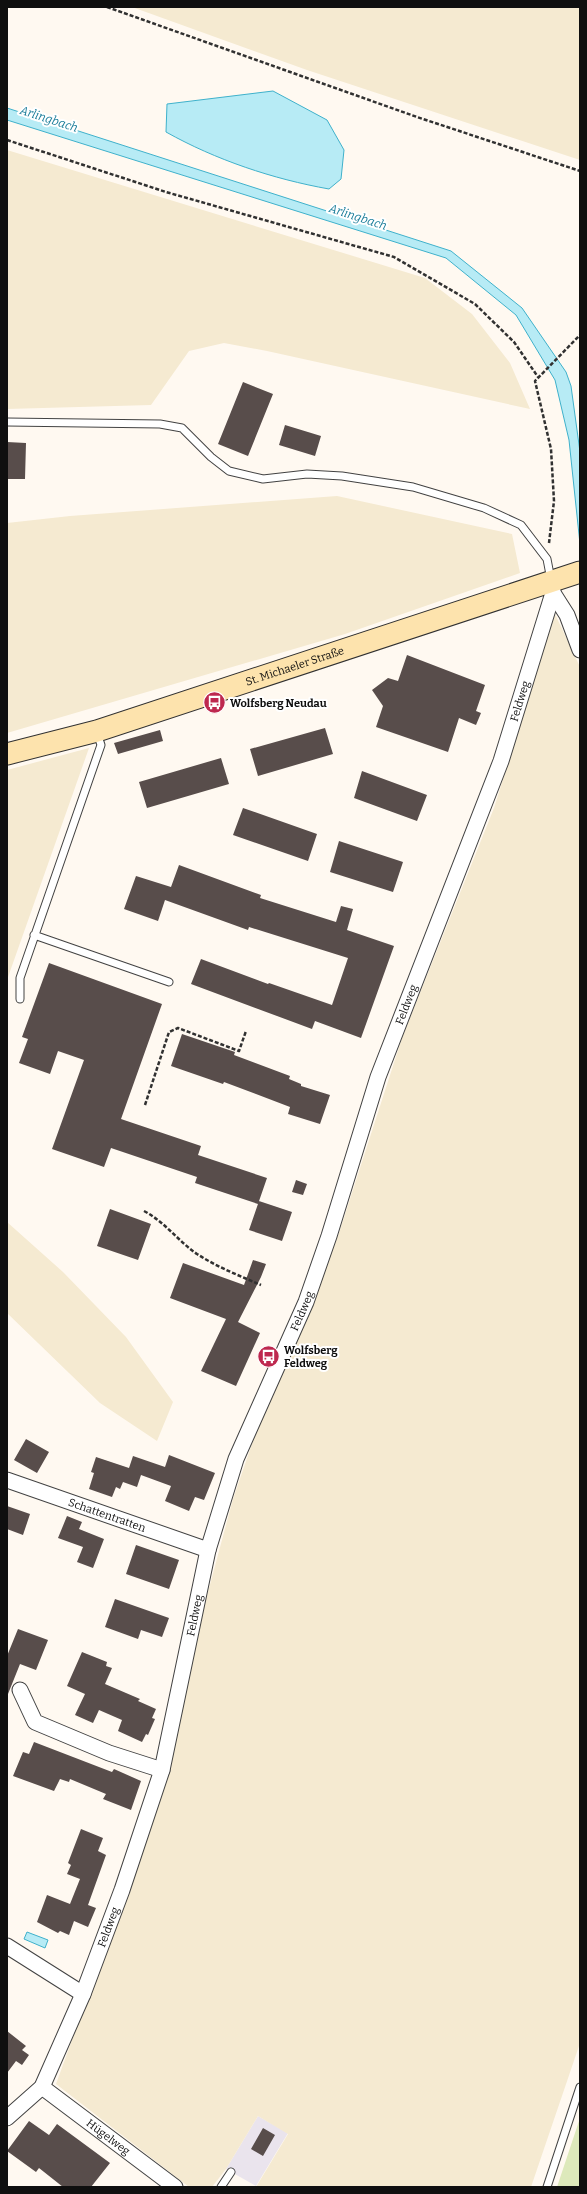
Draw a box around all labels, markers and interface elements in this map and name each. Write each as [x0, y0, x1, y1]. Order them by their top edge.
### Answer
water label: Arlingbach [17, 103, 80, 135]
water label: Arlingbach [326, 201, 389, 233]
street label: St. Michaeler Straße [244, 644, 346, 688]
street label: Feldweg [507, 679, 532, 723]
bus stop icon: Wolfsberg Neudau [202, 690, 228, 716]
place label: Wolfsberg Neudau [230, 697, 327, 710]
street label: Feldweg [393, 982, 420, 1026]
street label: Feldweg [288, 1289, 316, 1333]
bus stop icon: Wolfsberg Feldweg [256, 1343, 282, 1369]
place label: Wolfsberg Feldweg [284, 1344, 338, 1370]
street label: Schattentratten [67, 1495, 148, 1534]
street label: Feldweg [184, 1593, 205, 1637]
street label: Feldweg [95, 1905, 122, 1949]
street label: Hügelweg [84, 2116, 133, 2158]

